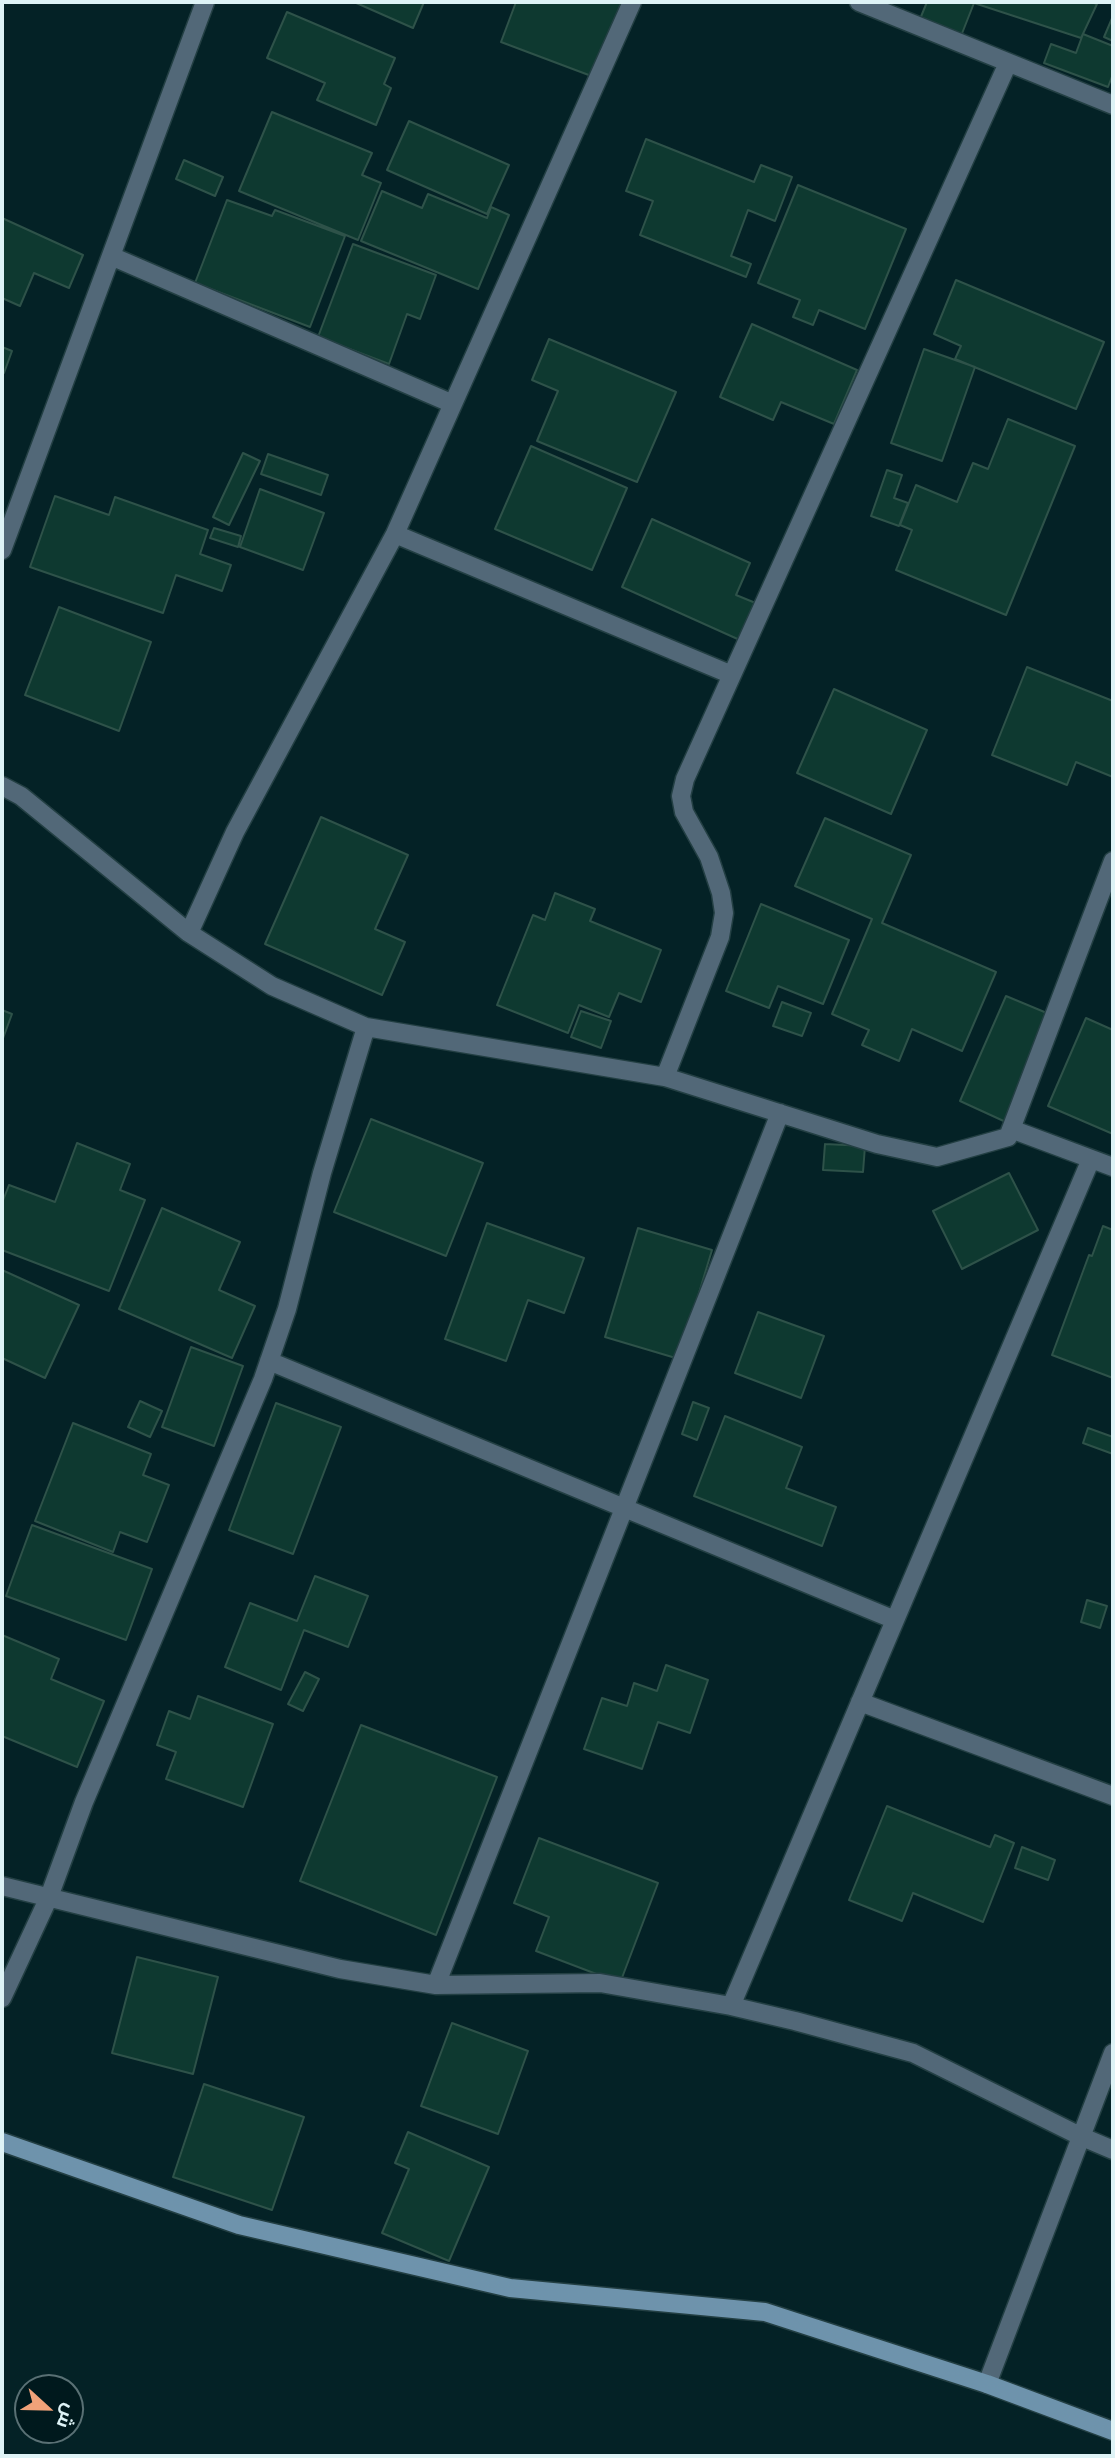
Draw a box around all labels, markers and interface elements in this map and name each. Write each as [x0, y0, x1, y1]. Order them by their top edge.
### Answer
north arrow [14, 2374, 84, 2444]
text: ش [53, 2401, 81, 2432]

